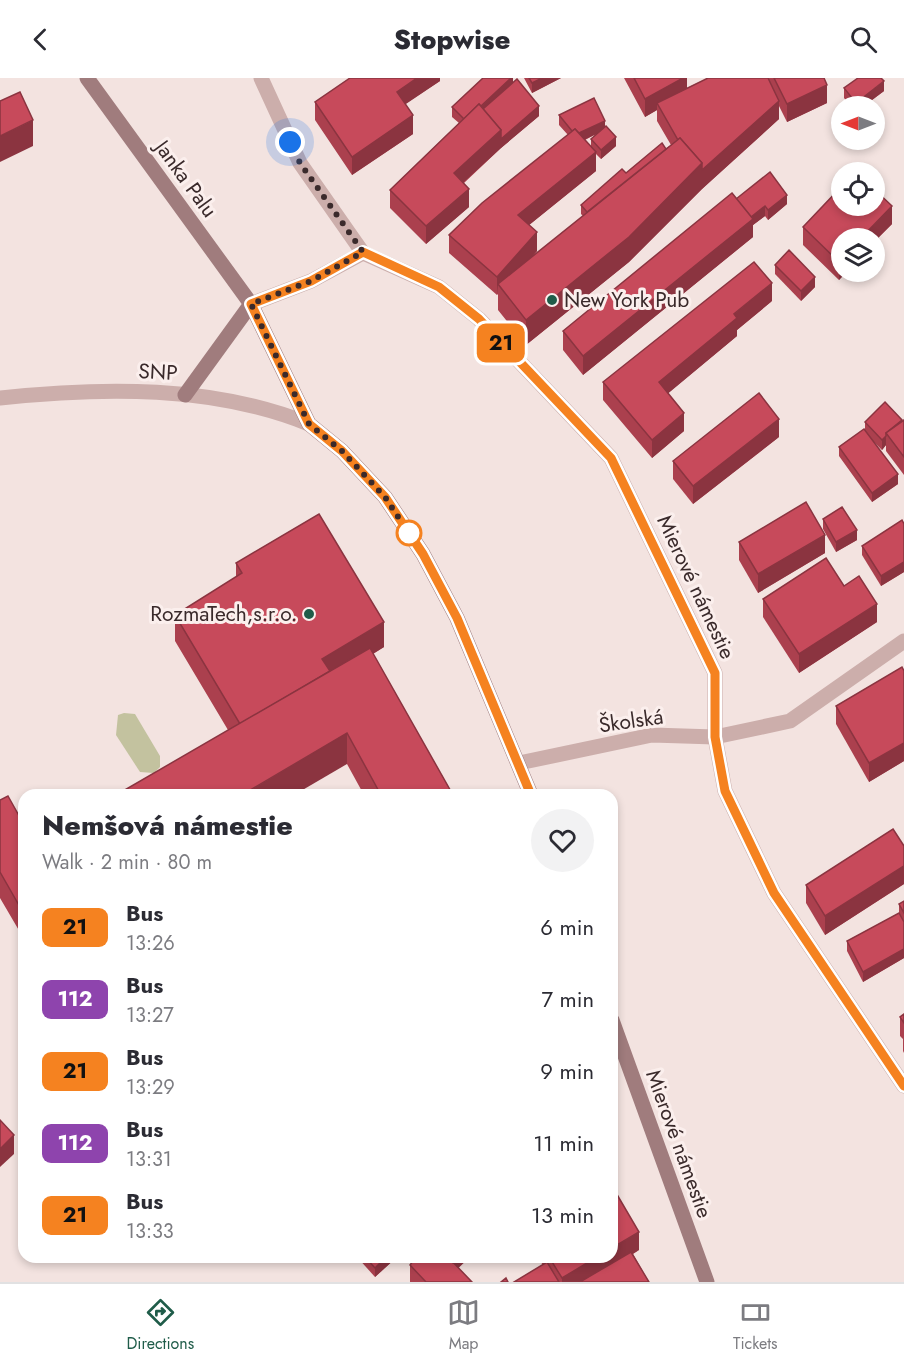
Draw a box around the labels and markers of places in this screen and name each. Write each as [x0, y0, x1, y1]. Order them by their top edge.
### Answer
place label: New York Pub [564, 285, 689, 315]
marker: New York Pub [545, 293, 559, 307]
unlabelled marker [396, 520, 422, 546]
place label: RozmaTech,s.r.o. [150, 599, 297, 629]
marker: RozmaTech,s.r.o. [302, 607, 316, 621]

